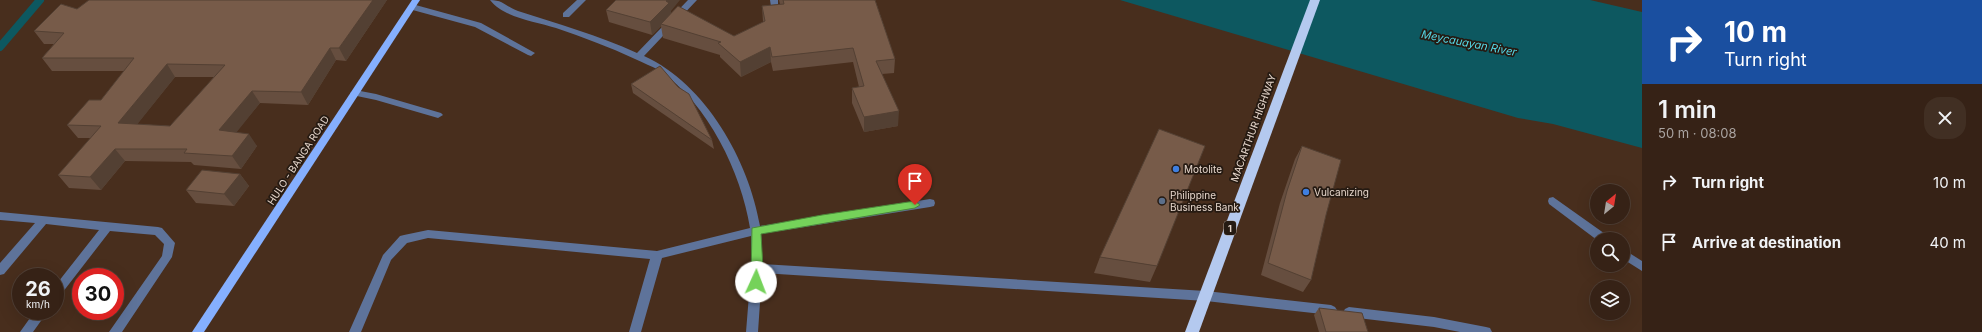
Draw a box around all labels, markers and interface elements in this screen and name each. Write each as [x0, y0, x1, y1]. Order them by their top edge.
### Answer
text: 10 m [1724, 15, 1787, 49]
icon: right [1658, 16, 1710, 68]
water label: Meycauayan River [1420, 27, 1519, 59]
text: Turn right [1724, 49, 1807, 70]
street label: MACARTHUR HIGHWAY [1228, 72, 1278, 184]
text: 1 min [1658, 95, 1717, 124]
button: close [1924, 97, 1966, 139]
street label: HULO - BANGA ROAD [265, 113, 331, 207]
text: 50 m · 08:08 [1658, 125, 1736, 141]
place label: Motolite [1184, 163, 1222, 175]
pin [898, 164, 932, 205]
marker: Motolite [1171, 164, 1181, 174]
icon: arrive [904, 170, 926, 192]
icon: right [1658, 171, 1680, 193]
text: Turn right [1692, 173, 1764, 192]
text: 10 m [1933, 173, 1966, 192]
north arrow [1590, 184, 1630, 224]
map controls [1590, 184, 1630, 320]
place label: Vulcanizing [1314, 186, 1369, 198]
marker: Vulcanizing [1301, 187, 1311, 197]
place label: Philippine Business Bank [1170, 189, 1239, 213]
marker: Philippine Business Bank [1157, 196, 1167, 206]
road number: 1 [1224, 221, 1236, 235]
icon: arrive [1658, 231, 1680, 253]
button: search [1590, 232, 1630, 272]
text: Arrive at destination [1692, 233, 1841, 252]
text: 40 m [1929, 233, 1966, 252]
position arrow [735, 261, 777, 303]
speed limit sign: 30 [72, 268, 124, 320]
text: 26 [25, 277, 51, 301]
button: layers [1590, 280, 1630, 320]
text: km/h [26, 298, 50, 310]

